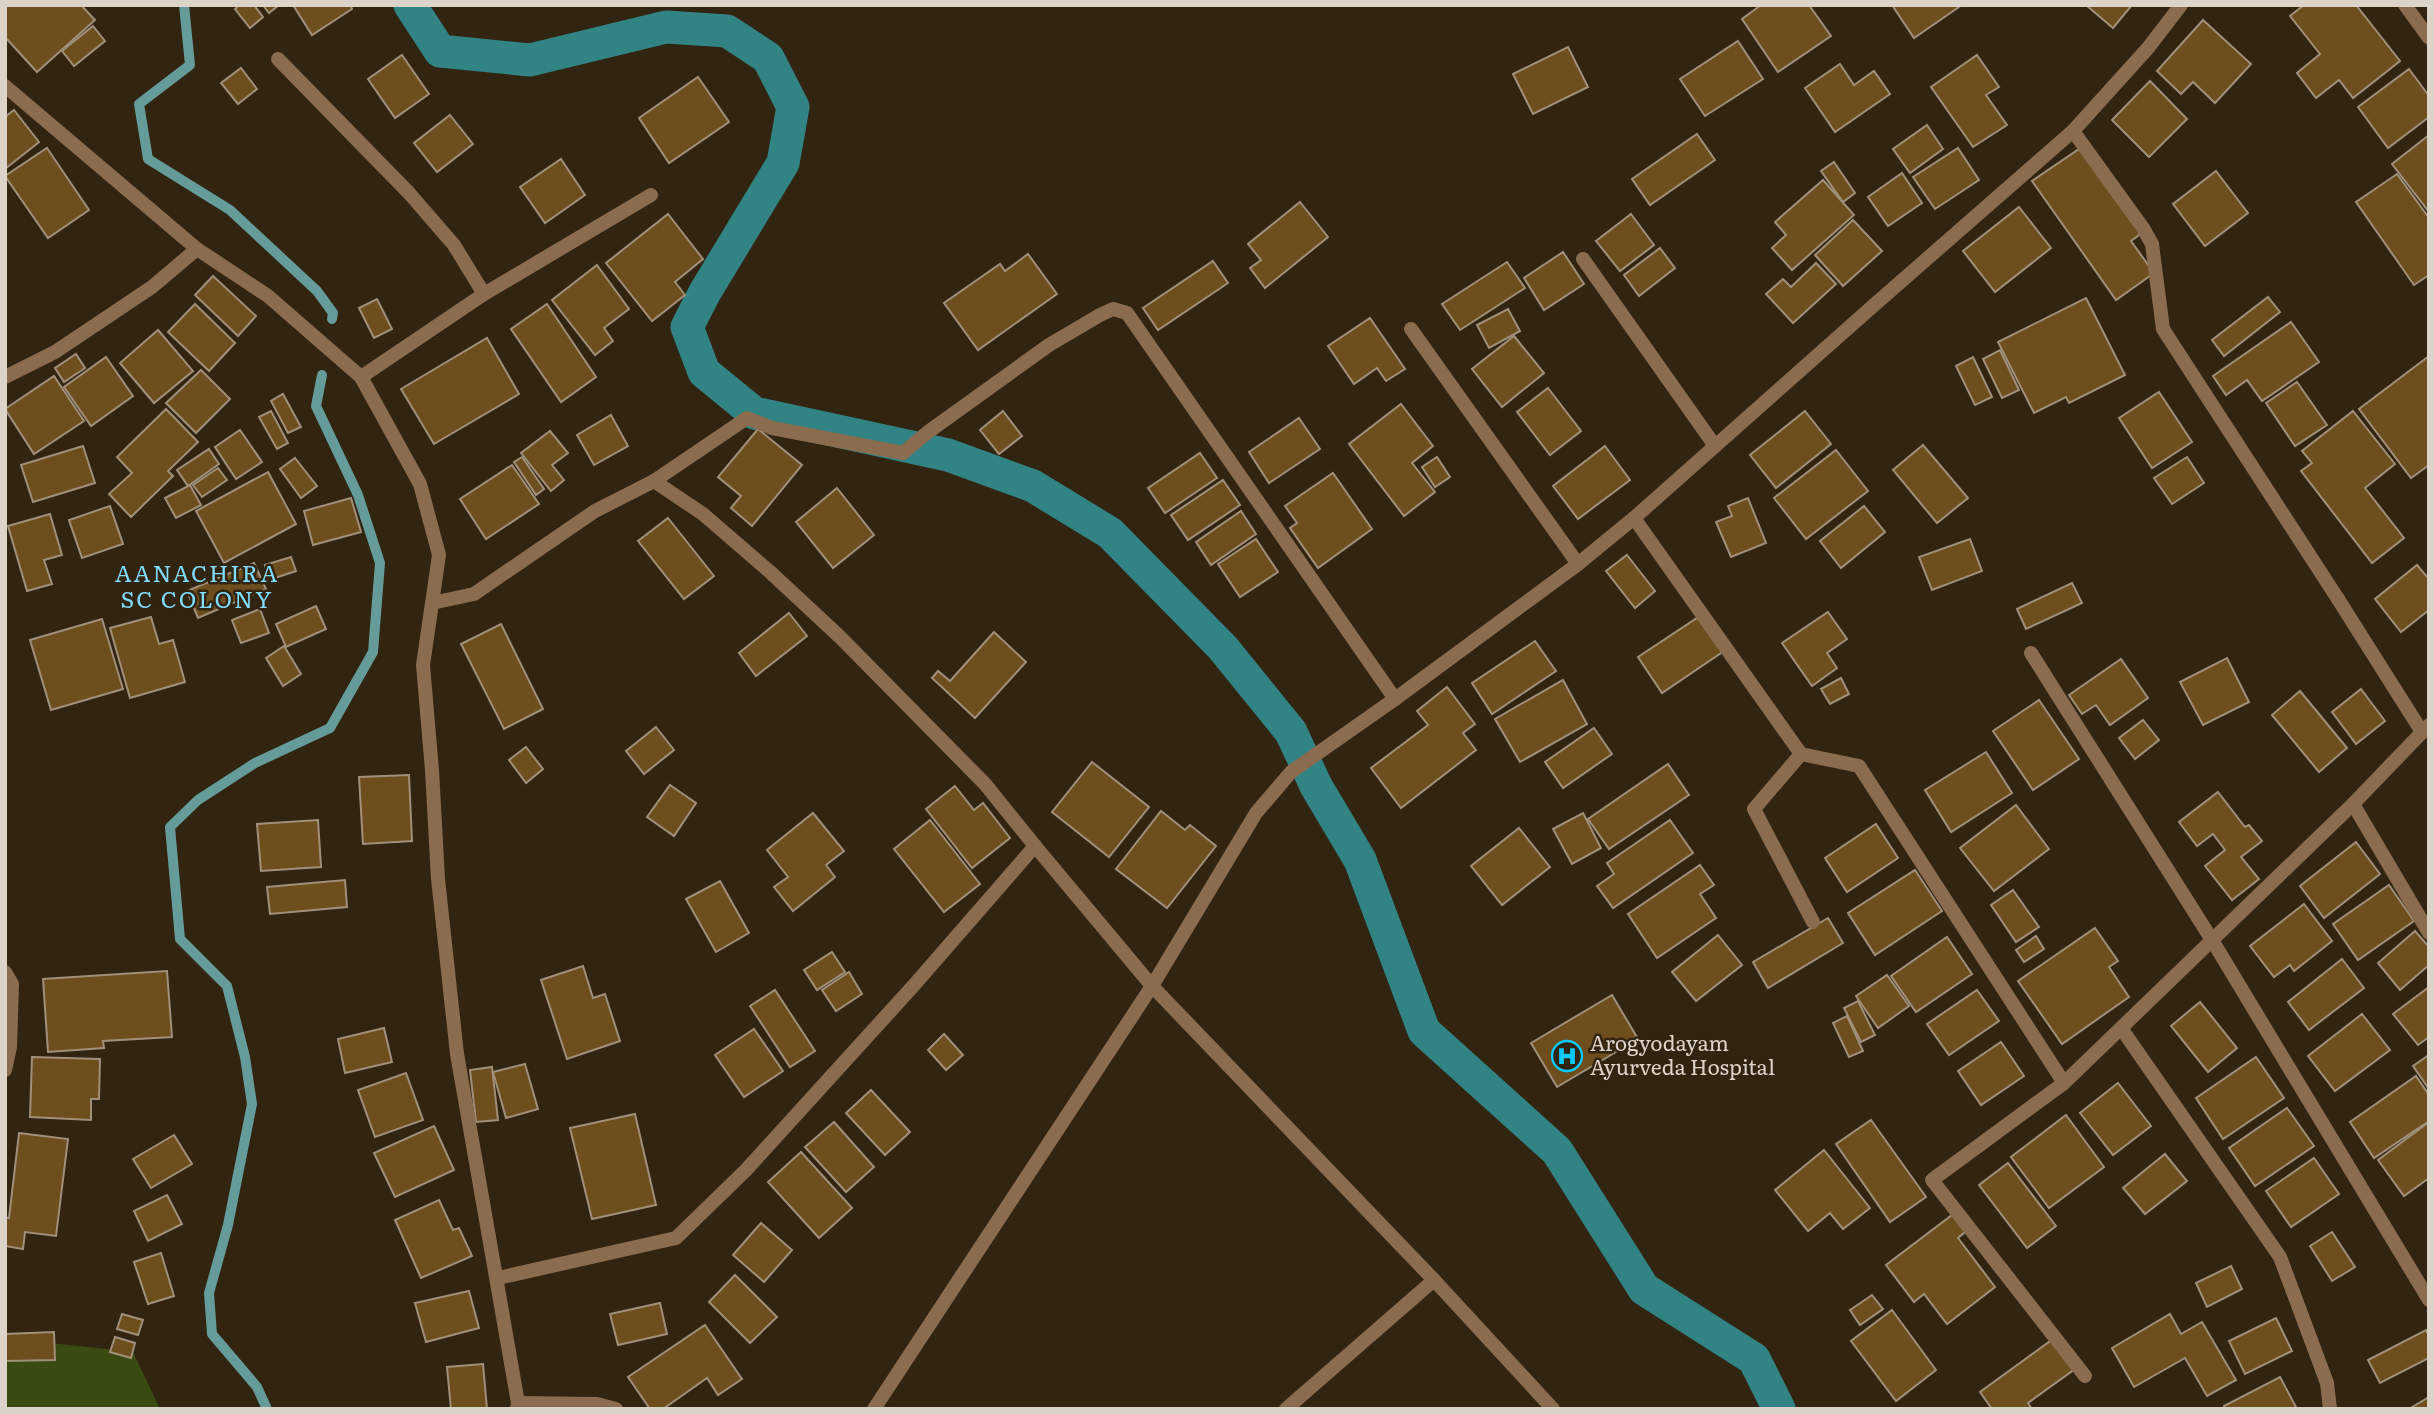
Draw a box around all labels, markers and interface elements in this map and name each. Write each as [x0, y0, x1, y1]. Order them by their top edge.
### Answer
district label: AANACHIRA SC COLONY [115, 555, 279, 615]
place label: Arogyodayam Ayurveda Hospital [1590, 1026, 1775, 1081]
hospital icon: Arogyodayam Ayurveda Hospital [1550, 1039, 1584, 1073]

